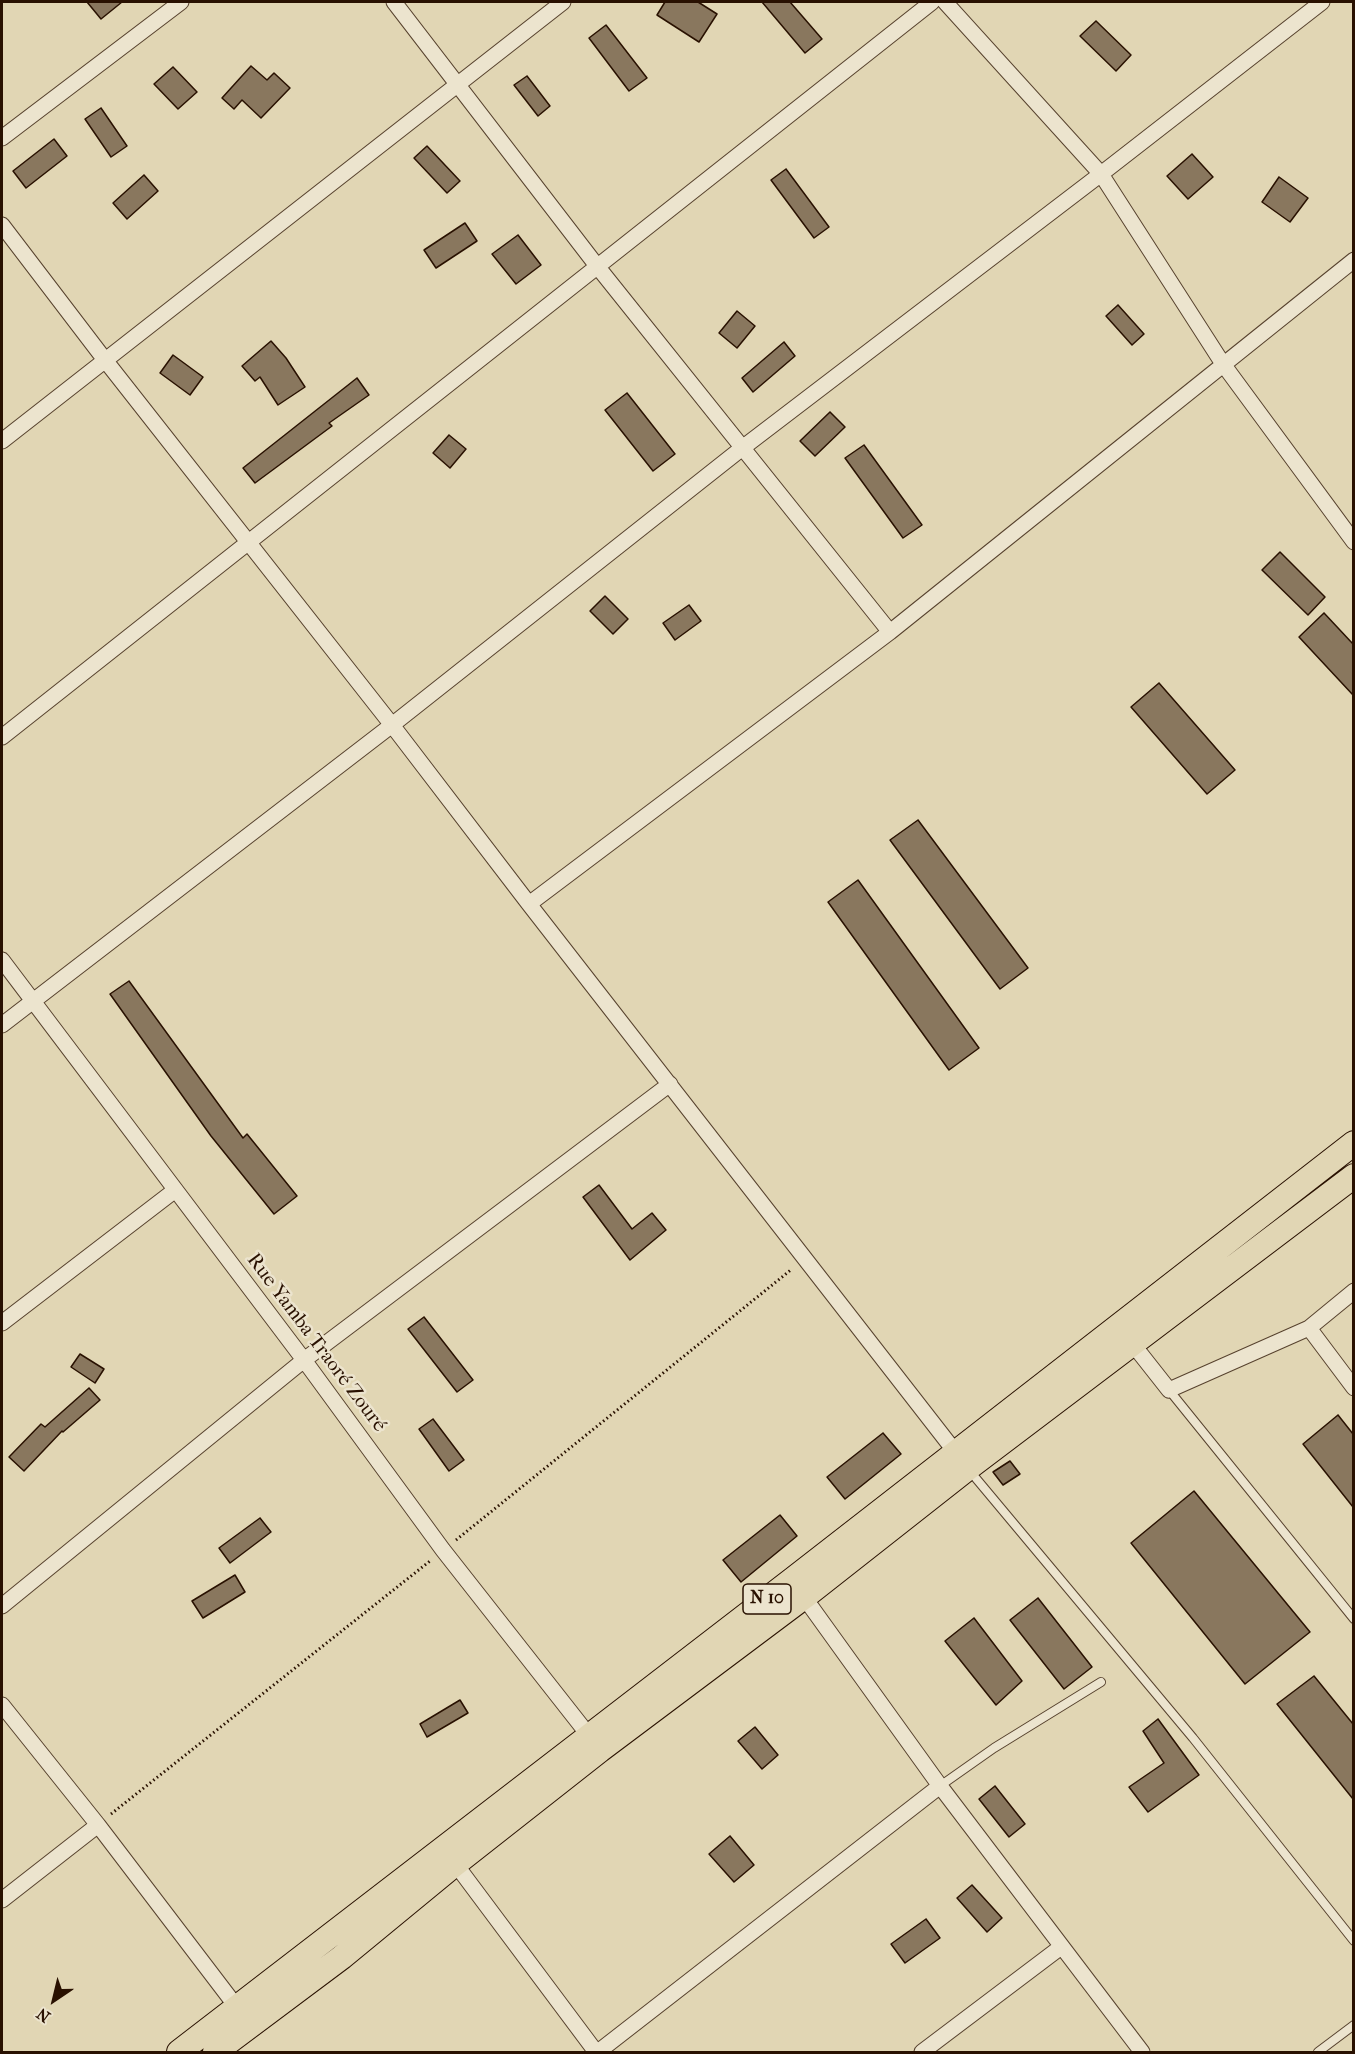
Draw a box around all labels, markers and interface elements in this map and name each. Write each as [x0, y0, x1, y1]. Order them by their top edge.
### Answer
street label: Rue Yamba Traoré Zouré [241, 1249, 391, 1437]
road number: N 10 [743, 1584, 791, 1614]
north arrow [24, 1970, 84, 2030]
text: N [33, 2004, 54, 2026]

